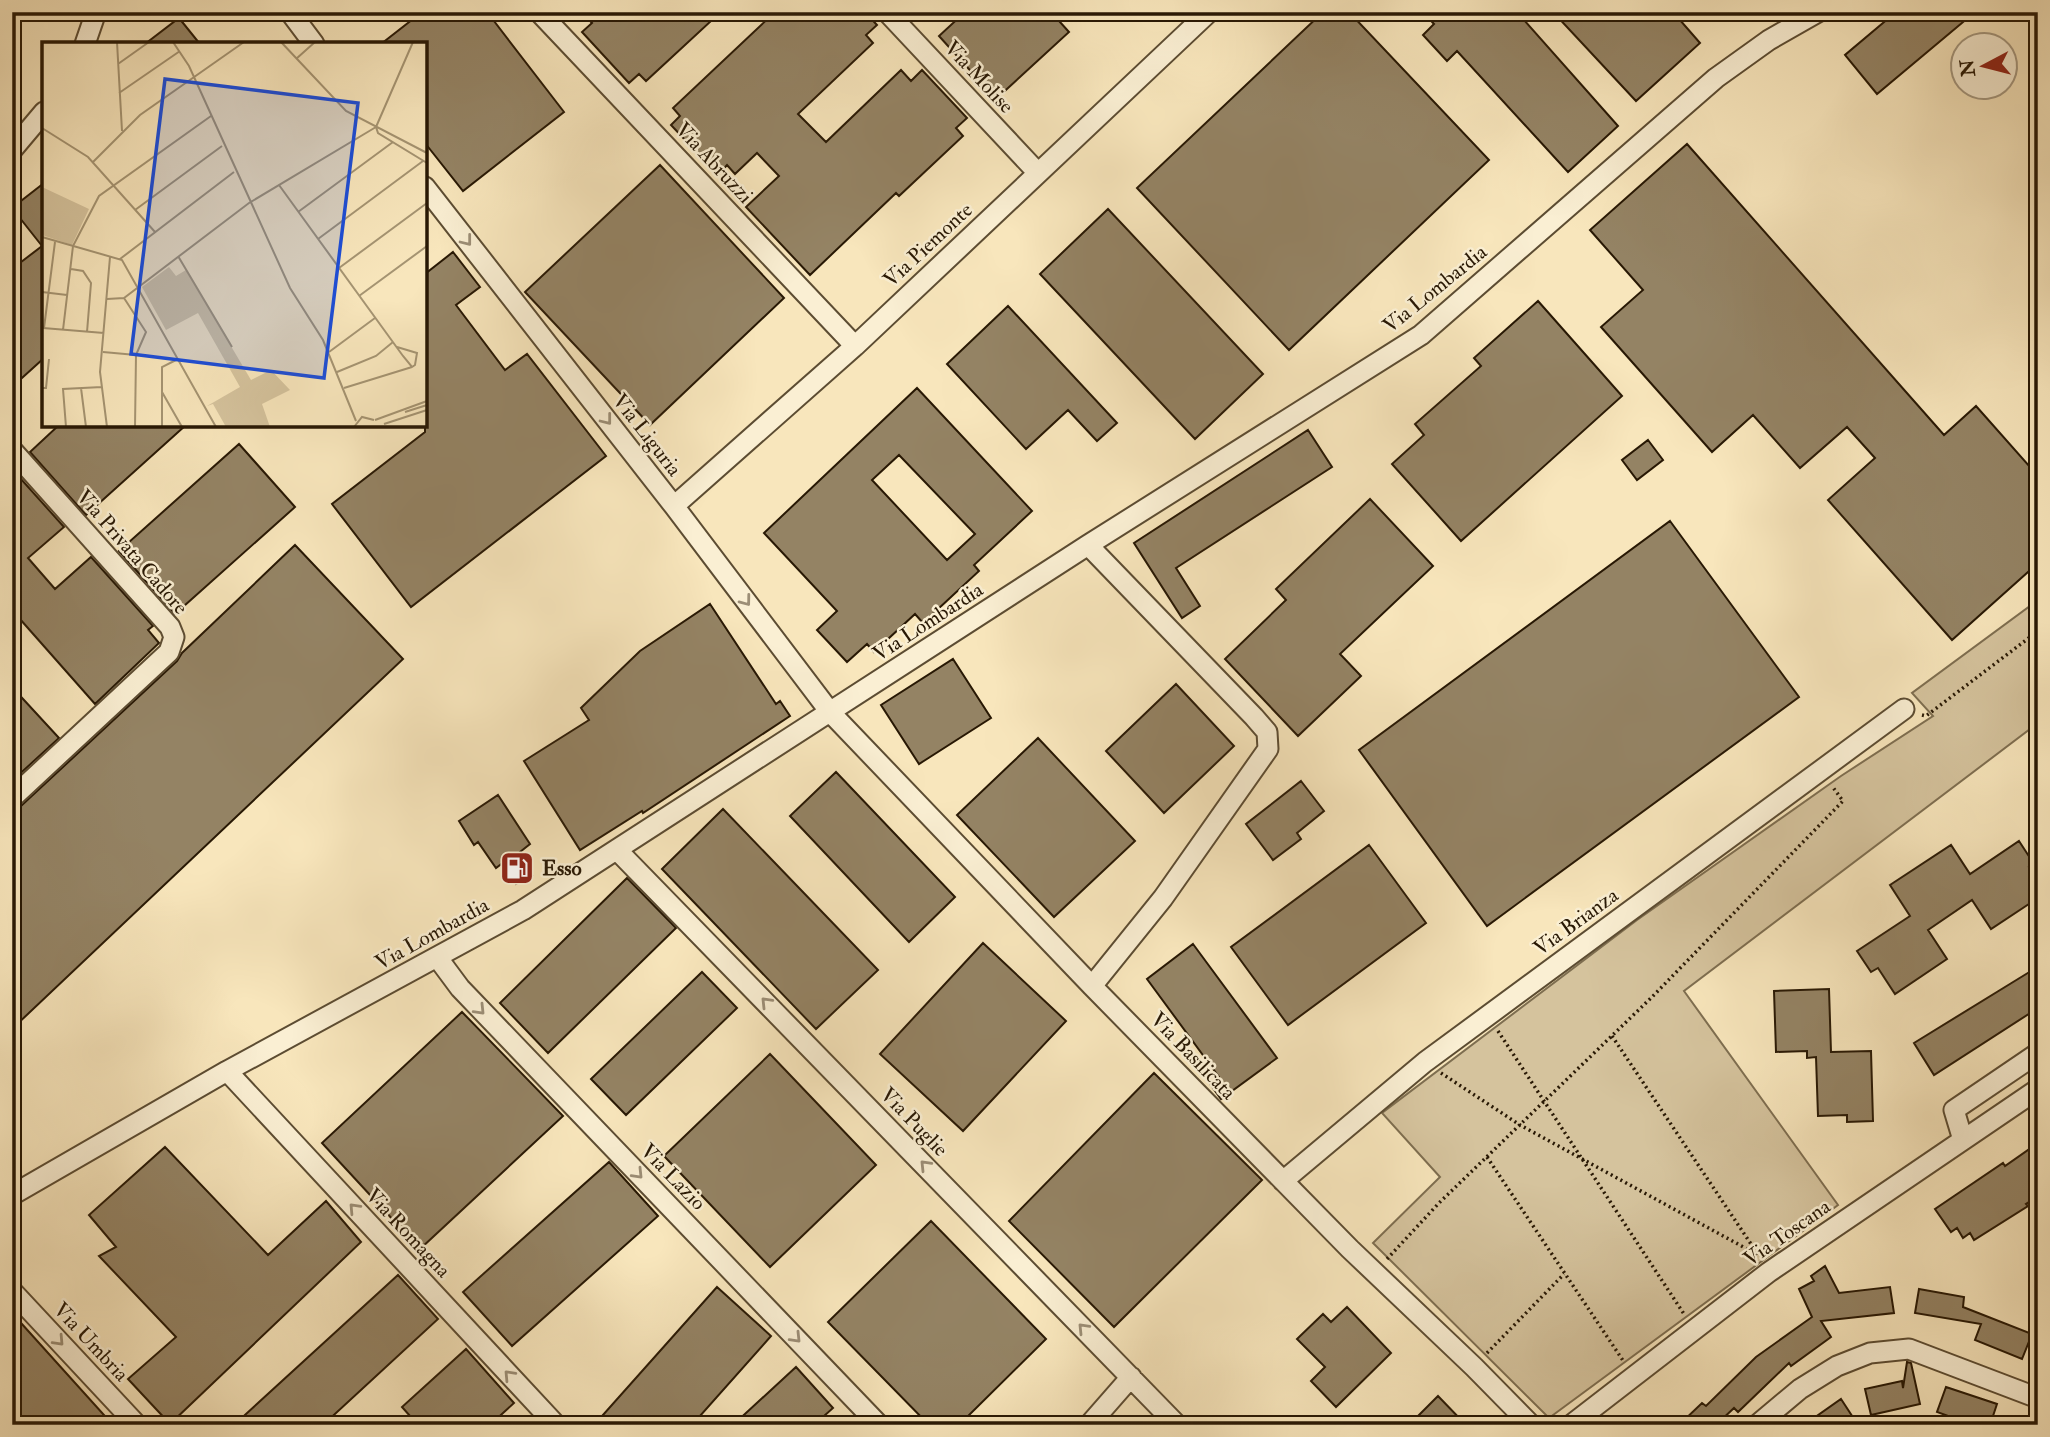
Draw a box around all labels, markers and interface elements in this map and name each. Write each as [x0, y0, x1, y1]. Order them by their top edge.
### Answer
north arrow [1948, 32, 2018, 102]
street label: Via Molise [938, 35, 1020, 119]
inset map [42, 42, 427, 427]
text: N [1955, 57, 1981, 79]
street label: Via Abruzzi [669, 117, 759, 210]
street label: Via Piemonte [878, 197, 979, 293]
one-way arrow [459, 233, 472, 246]
street label: Via Lombardia [1377, 239, 1493, 339]
street label: Via Liguria [606, 388, 688, 482]
one-way arrow [599, 412, 611, 425]
street label: Via Privata Cadore [70, 484, 194, 620]
street label: Via Lombardia [868, 576, 989, 668]
one-way arrow [737, 593, 750, 606]
fuel station icon: Esso [498, 849, 536, 887]
place label: Esso [542, 855, 582, 882]
street label: Via Brianza [1528, 882, 1624, 962]
street label: Via Lombardia [370, 891, 494, 976]
one-way arrow [761, 997, 774, 1010]
one-way arrow [472, 1002, 485, 1015]
street label: Via Basilicata [1144, 1006, 1242, 1106]
street label: Via Puglie [874, 1081, 954, 1163]
street label: Via Lazio [634, 1138, 712, 1216]
one-way arrow [920, 1160, 933, 1173]
one-way arrow [630, 1166, 642, 1179]
street label: Via Romagna [360, 1182, 457, 1284]
street label: Via Toscana [1738, 1193, 1836, 1273]
one-way arrow [350, 1203, 362, 1216]
street label: Via Umbria [47, 1297, 135, 1388]
one-way arrow [1079, 1323, 1092, 1336]
one-way arrow [787, 1330, 800, 1343]
one-way arrow [50, 1333, 63, 1346]
one-way arrow [505, 1370, 517, 1383]

